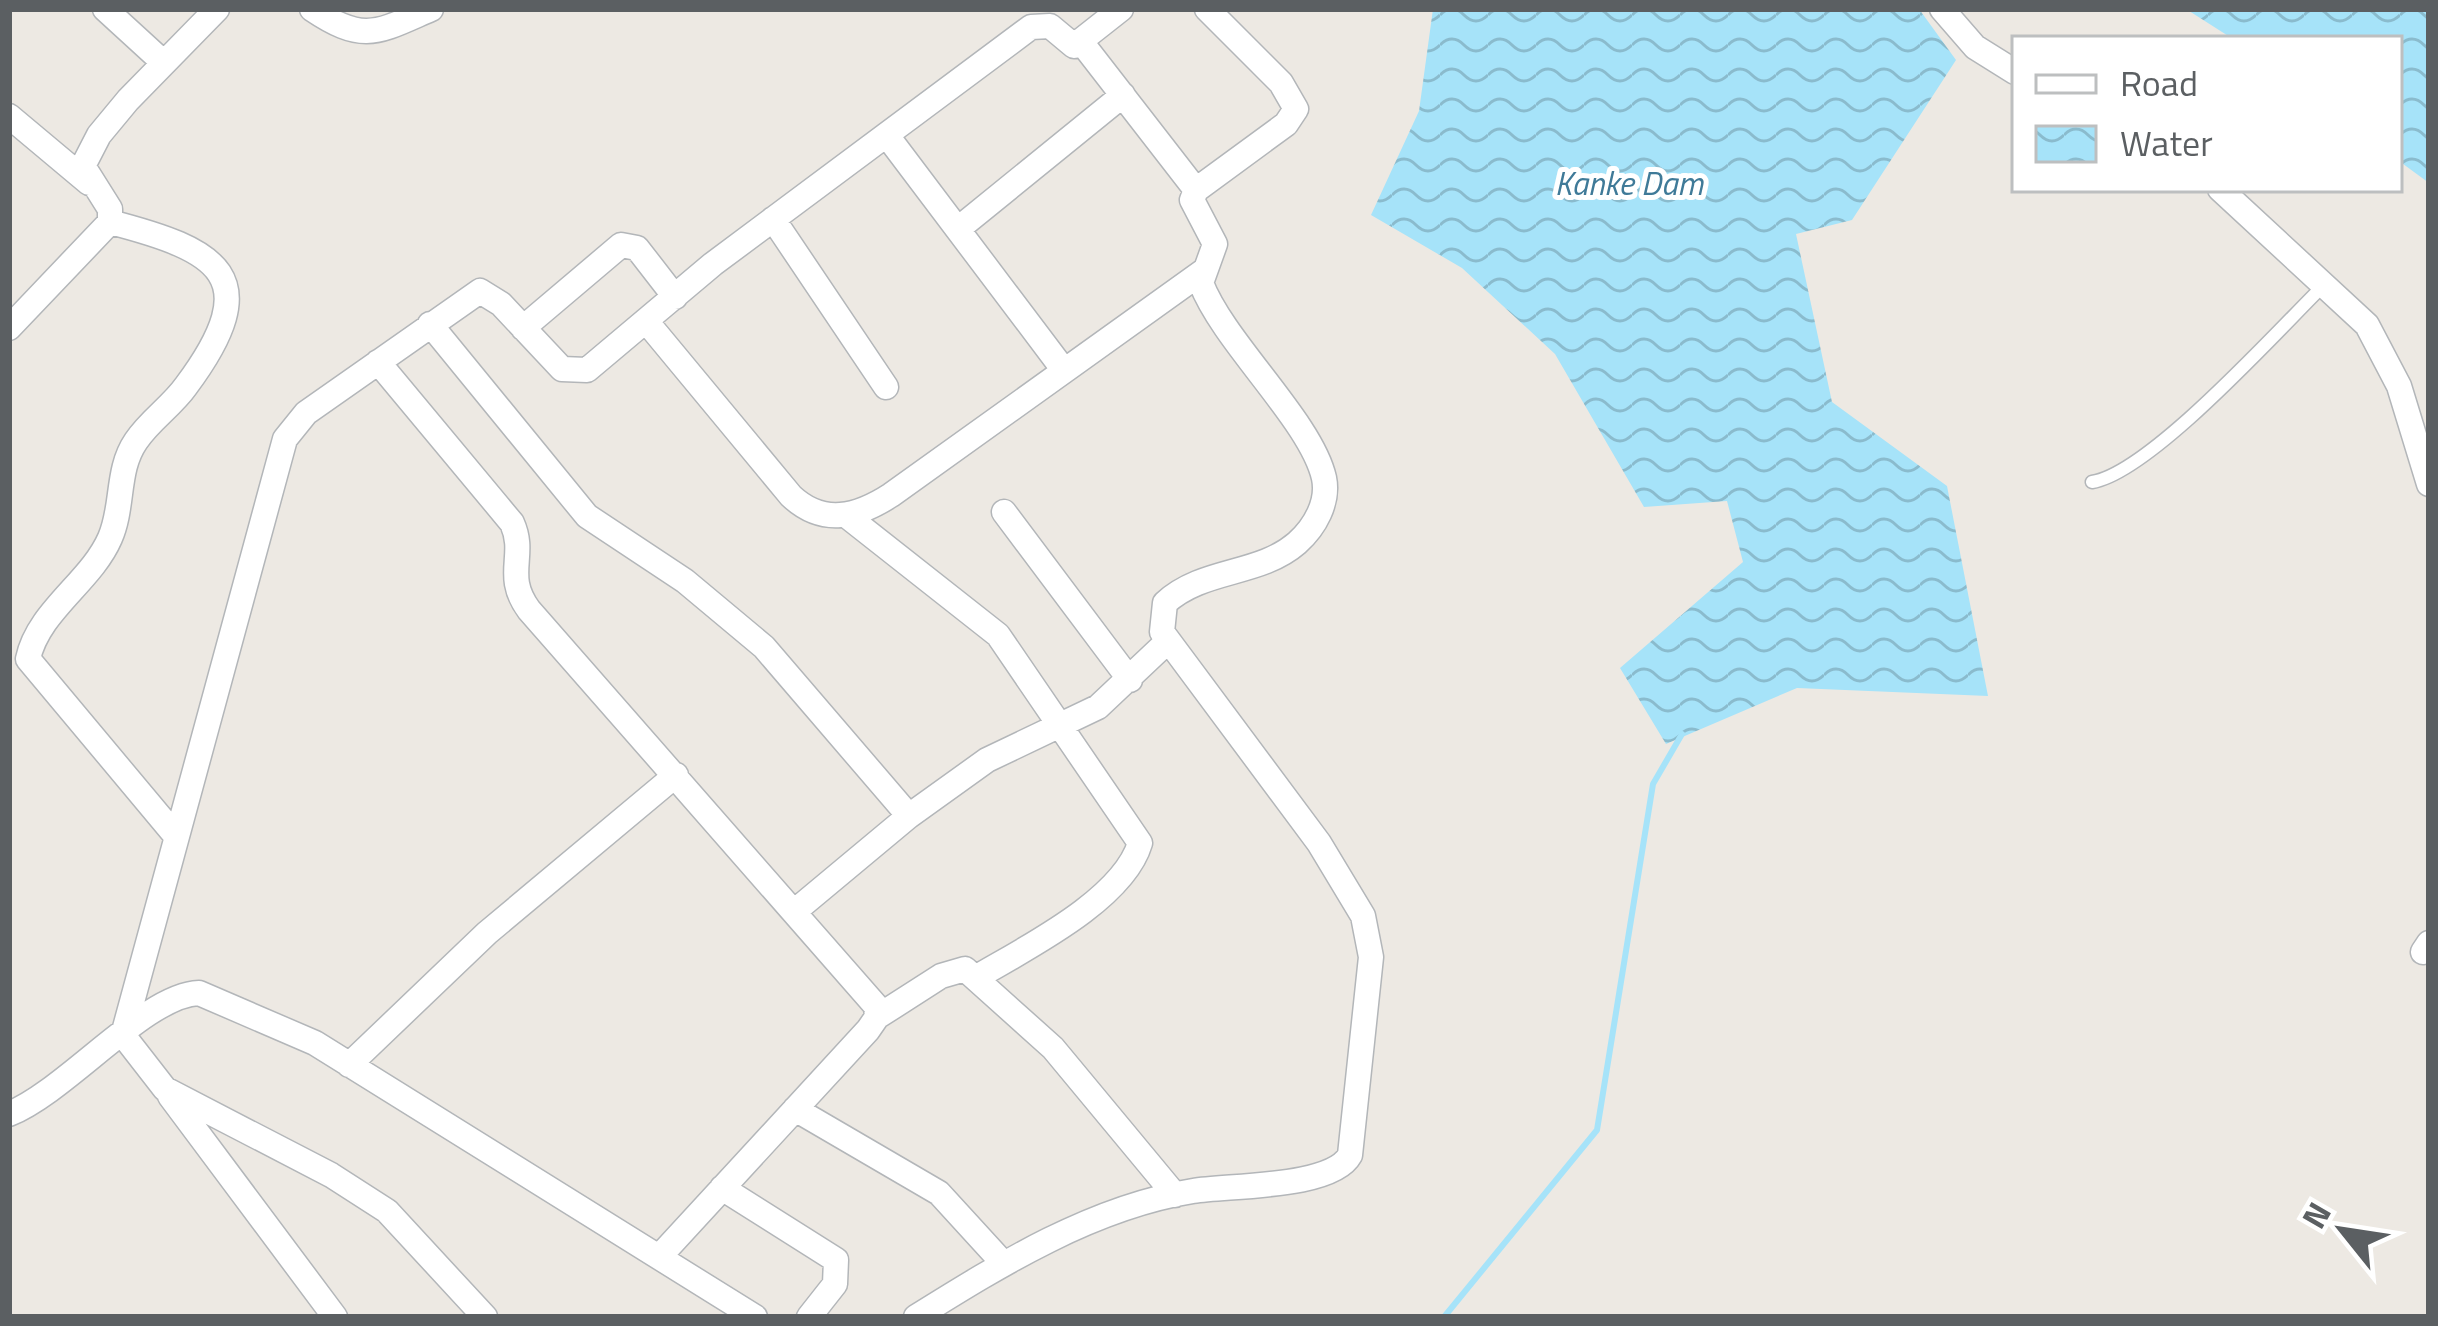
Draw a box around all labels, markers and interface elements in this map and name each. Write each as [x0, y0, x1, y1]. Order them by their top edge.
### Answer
legend [2012, 36, 2402, 192]
text: Road [2120, 55, 2198, 110]
text: Water [2120, 115, 2213, 170]
water label: Kanke Dam [1555, 158, 1705, 208]
north arrow [2282, 1170, 2402, 1290]
text: N [2289, 1193, 2343, 1237]

